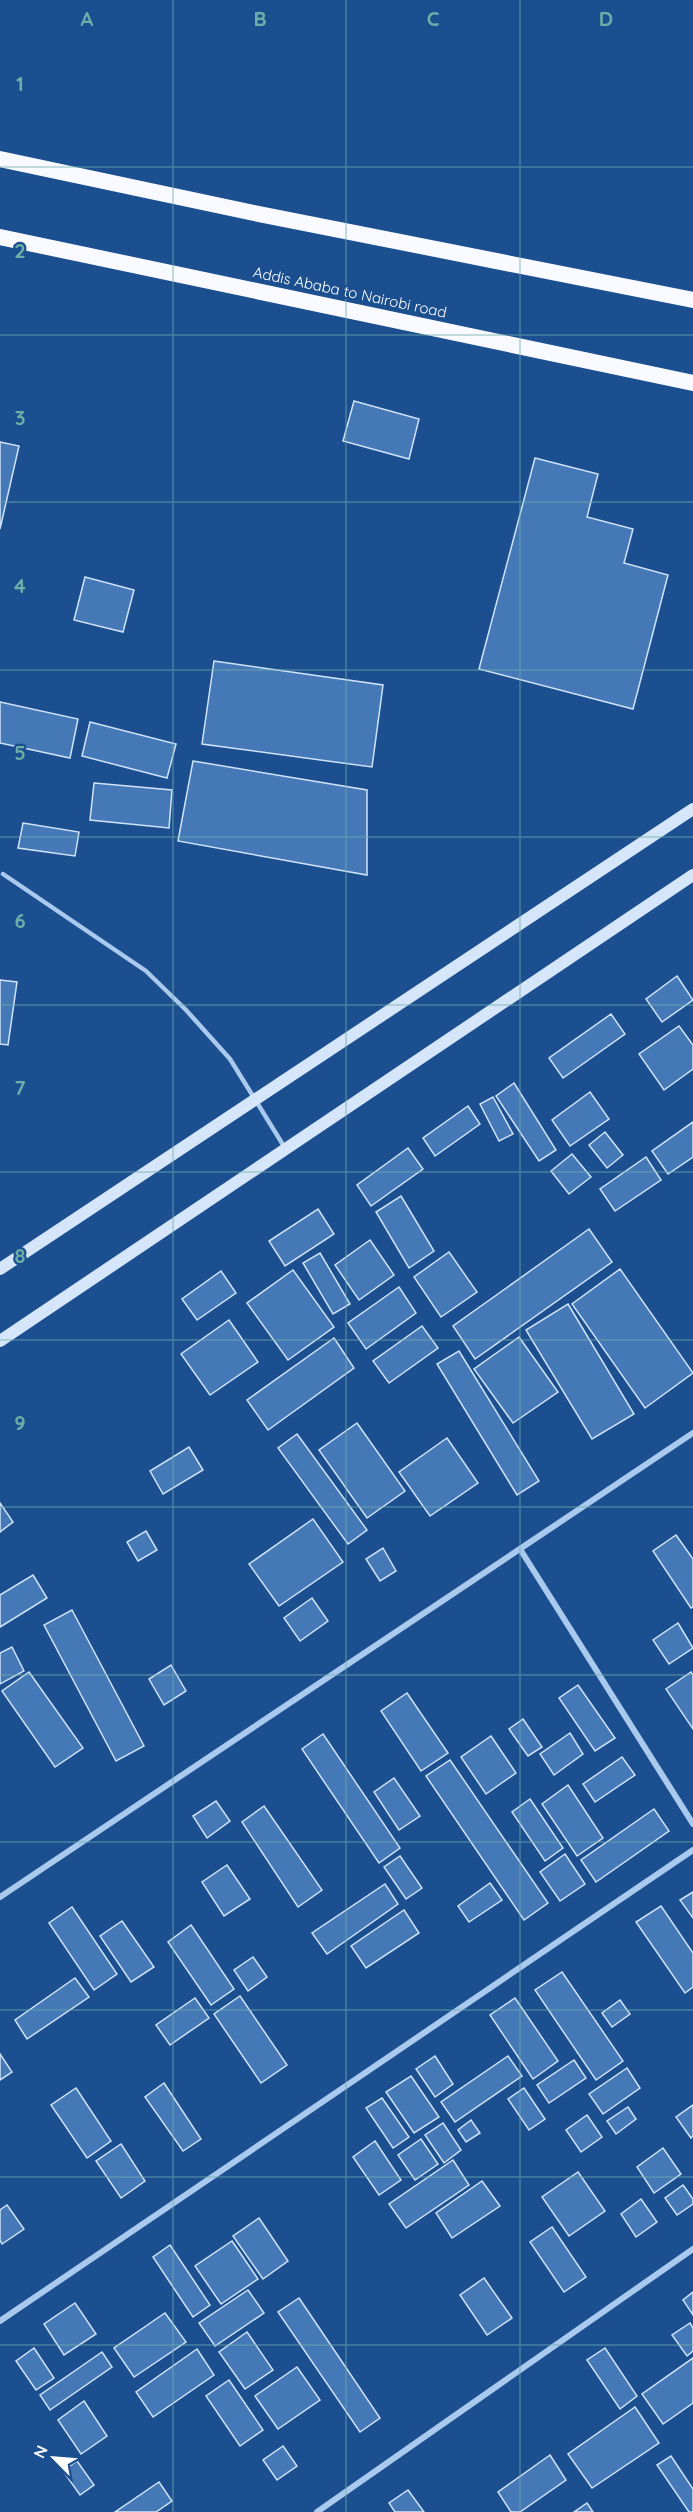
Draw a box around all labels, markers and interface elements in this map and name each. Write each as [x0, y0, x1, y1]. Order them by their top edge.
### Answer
text: A [81, 6, 94, 31]
text: B [253, 6, 267, 31]
text: C [427, 6, 440, 31]
text: D [599, 6, 613, 31]
text: 1 [16, 71, 24, 96]
text: 2 [14, 238, 26, 263]
street label: Addis Ababa to Nairobi road [252, 262, 448, 322]
text: 3 [15, 405, 25, 430]
text: 4 [14, 573, 26, 598]
text: 5 [14, 740, 26, 765]
text: 6 [14, 908, 26, 933]
text: 7 [15, 1075, 26, 1100]
text: 8 [15, 1243, 26, 1268]
text: 9 [14, 1410, 26, 1435]
north arrow [24, 2428, 84, 2488]
text: N [29, 2442, 52, 2461]

